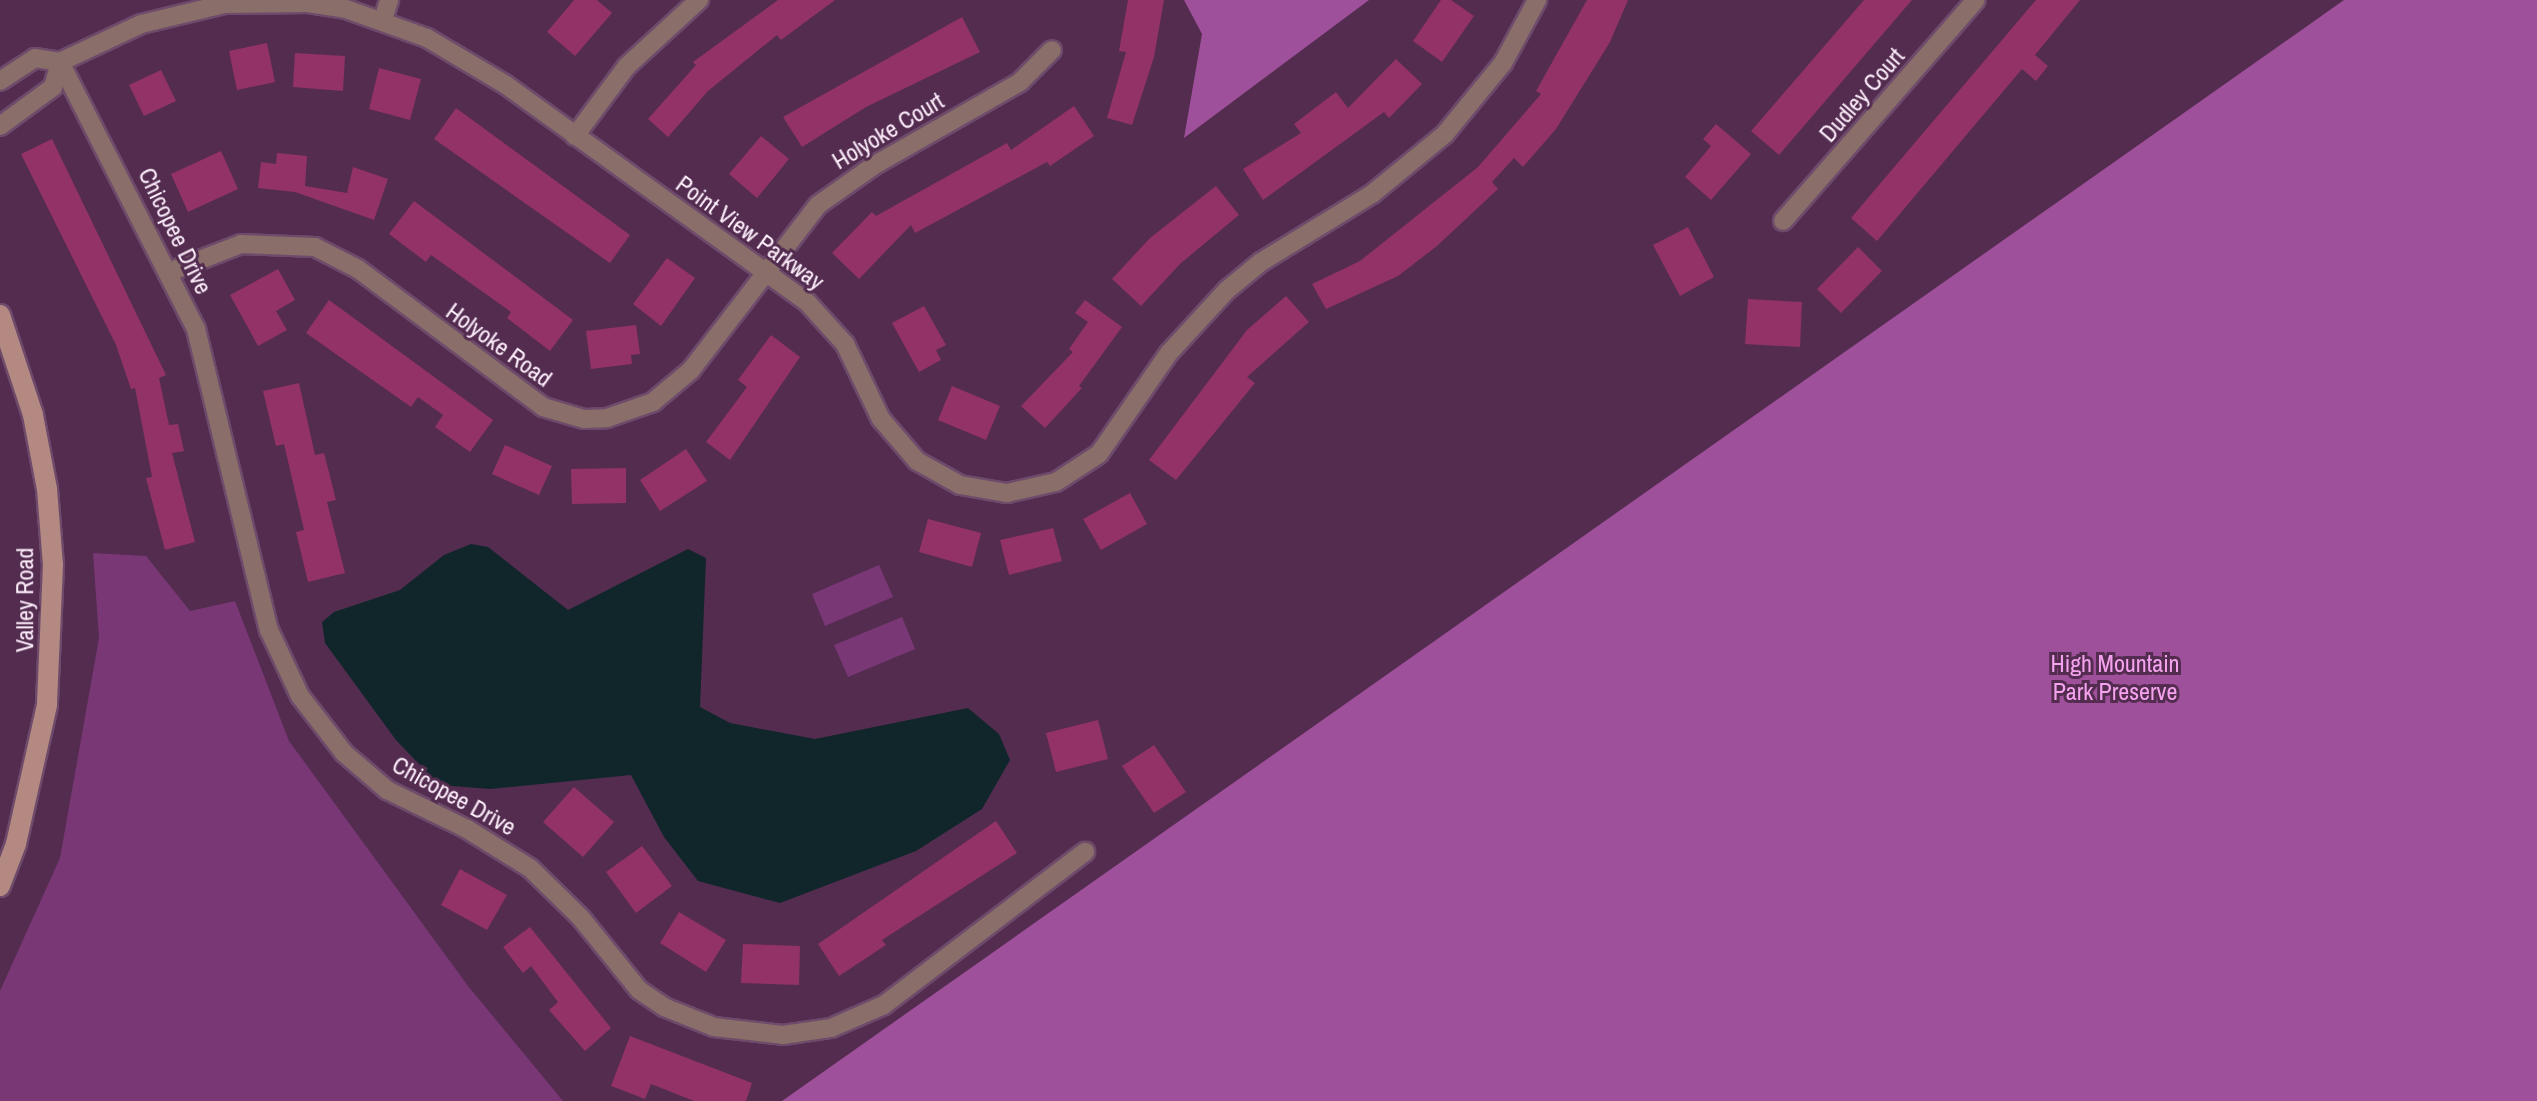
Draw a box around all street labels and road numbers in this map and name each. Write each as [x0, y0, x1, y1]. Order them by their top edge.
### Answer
street label: Dudley Court [1813, 42, 1911, 148]
street label: Holyoke Court [827, 87, 949, 175]
street label: Chicopee Drive [132, 163, 218, 299]
street label: Point View Parkway [670, 170, 830, 296]
street label: Holyoke Road [441, 297, 557, 393]
street label: Valley Road [11, 548, 39, 652]
street label: Chicopee Drive [387, 750, 521, 842]

